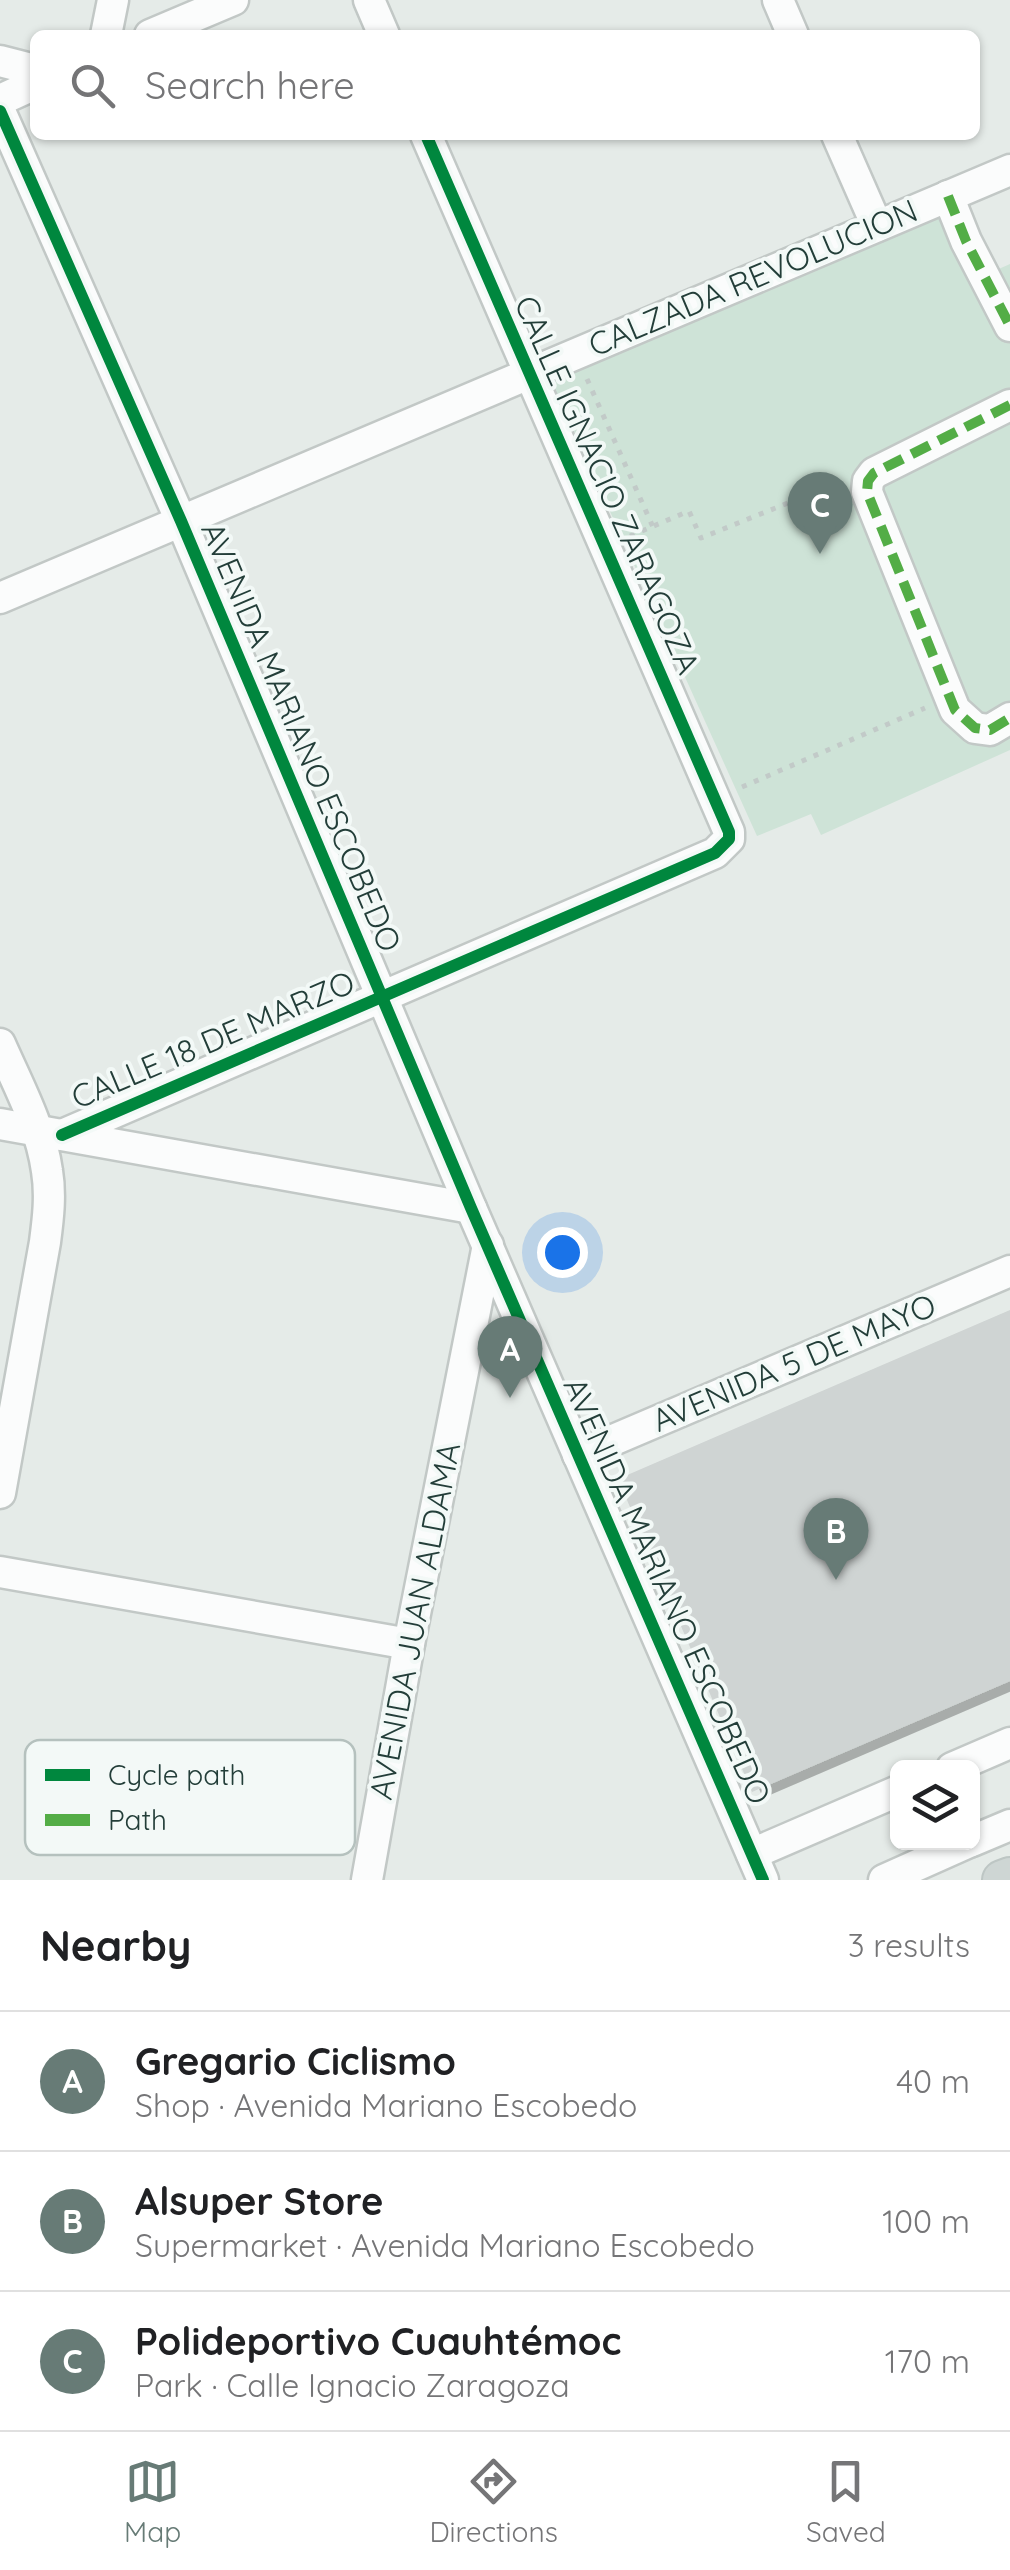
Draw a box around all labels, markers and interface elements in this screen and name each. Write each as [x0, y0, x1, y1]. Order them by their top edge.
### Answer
search box [30, 30, 980, 140]
icon: search [65, 58, 120, 113]
text: Search here [145, 61, 355, 109]
street label: CALZADA REVOLUCION [582, 190, 923, 364]
street label: CALLE IGNACIO ZARAGOZA [506, 289, 709, 680]
pin: C [788, 472, 852, 554]
street label: AVENIDA MARIANO ESCOBEDO [193, 516, 411, 957]
street label: CALLE 18 DE MARZO [65, 961, 360, 1117]
your location [537, 1227, 588, 1278]
street label: AVENIDA 5 DE MAYO [646, 1284, 941, 1440]
pin: A [478, 1316, 542, 1398]
street label: AVENIDA MARIANO ESCOBEDO [556, 1371, 780, 1810]
street label: AVENIDA JUAN ALDAMA [360, 1439, 468, 1803]
pin: B [804, 1498, 868, 1580]
legend [25, 1740, 355, 1855]
text: Cycle path [108, 1757, 246, 1792]
map controls [890, 1760, 980, 1850]
button: layers [890, 1760, 980, 1850]
text: Path [108, 1802, 167, 1837]
text: Nearby [40, 1919, 191, 1972]
text: 3 results [848, 1925, 970, 1965]
text: Gregario Ciclismo [135, 2037, 456, 2085]
text: A [62, 2061, 83, 2101]
text: 40 m [896, 2061, 970, 2101]
text: Shop · Avenida Mariano Escobedo [135, 2085, 637, 2125]
text: Alsuper Store [135, 2177, 383, 2225]
text: B [62, 2201, 83, 2241]
text: 100 m [882, 2201, 970, 2241]
text: Supermarket · Avenida Mariano Escobedo [135, 2225, 755, 2265]
text: Polideportivo Cuauhtémoc [135, 2317, 621, 2365]
text: C [62, 2341, 83, 2381]
text: 170 m [885, 2341, 970, 2381]
text: Park · Calle Ignacio Zaragoza [135, 2365, 570, 2405]
tab: Map [124, 2454, 181, 2549]
tab: Directions [429, 2454, 558, 2549]
tab: Saved [806, 2454, 886, 2549]

